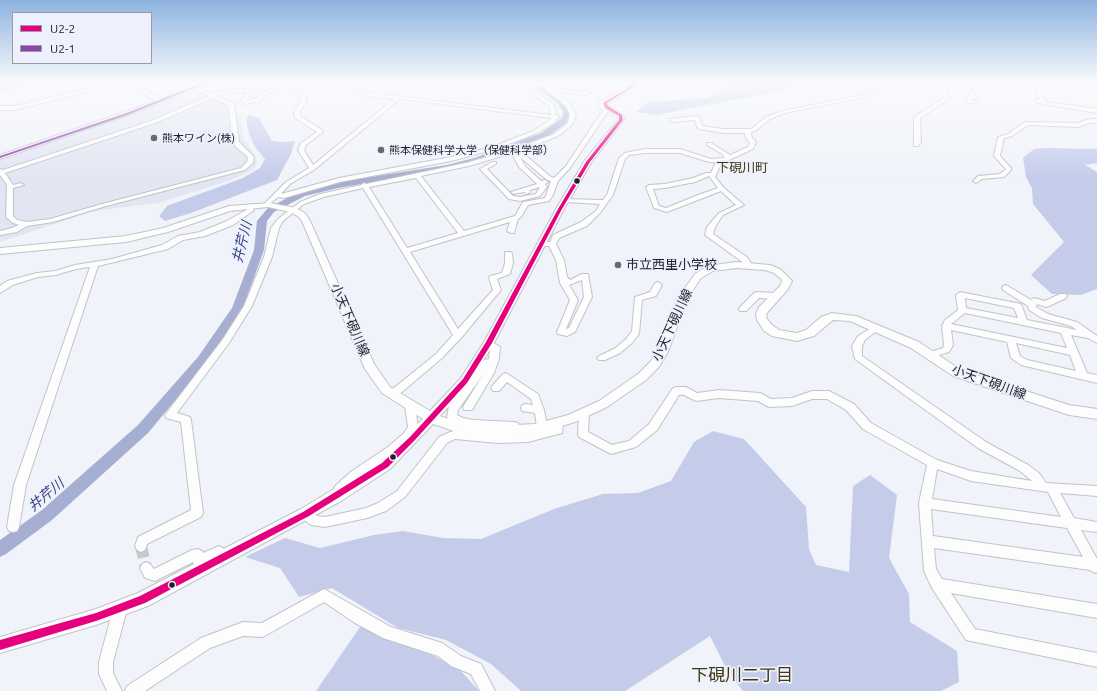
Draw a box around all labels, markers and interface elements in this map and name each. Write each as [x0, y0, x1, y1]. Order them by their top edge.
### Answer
legend [12, 12, 152, 64]
text: U2-2 [50, 22, 75, 35]
text: U2-1 [50, 42, 75, 55]
place label: 熊本ワイン(株) [162, 131, 235, 145]
marker: 熊本ワイン(株) [149, 133, 159, 143]
place label: 熊本保健科学大学（保健科学部） [389, 143, 554, 157]
marker: 熊本保健科学大学（保健科学部） [376, 145, 386, 155]
district label: 下硯川町 [716, 160, 768, 176]
unlabelled marker [572, 176, 582, 186]
water label: 井芹川 [229, 220, 255, 264]
place label: 市立西里小学校 [626, 257, 717, 273]
marker: 市立西里小学校 [613, 260, 623, 270]
street label: 小天下硯川線 [328, 281, 372, 359]
street label: 小天下硯川線 [648, 286, 696, 364]
street label: 小天下硯川線 [950, 361, 1028, 403]
unlabelled marker [388, 452, 398, 462]
water label: 井芹川 [25, 475, 67, 515]
unlabelled marker [167, 580, 177, 590]
district label: 下硯川二丁目 [691, 665, 793, 685]

